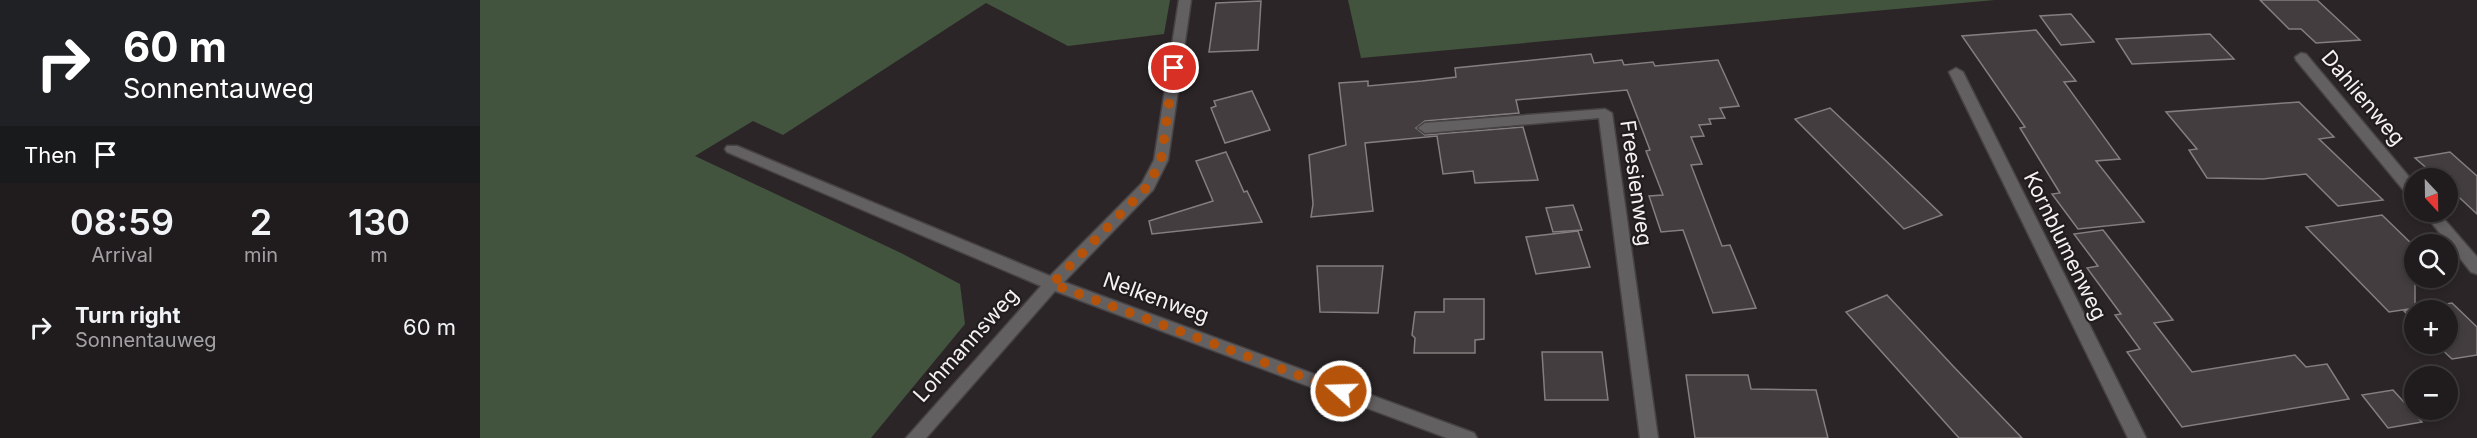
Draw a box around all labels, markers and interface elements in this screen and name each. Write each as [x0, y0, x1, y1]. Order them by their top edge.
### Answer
text: 60 m [123, 21, 227, 72]
icon: right [24, 24, 102, 102]
pin [1148, 42, 1199, 93]
street label: Dahlienweg [2316, 45, 2410, 150]
icon: arrive [1157, 51, 1190, 84]
text: Sonnentauweg [123, 72, 314, 105]
street label: Freesienweg [1615, 119, 1658, 247]
icon: arrive [89, 138, 122, 171]
text: Then [24, 142, 77, 168]
street label: Kornblumenweg [2019, 168, 2112, 324]
north arrow [2404, 168, 2458, 222]
map controls [2404, 168, 2458, 420]
text: 08:59 [70, 200, 174, 244]
text: 2 [250, 200, 272, 244]
text: 130 [348, 200, 410, 244]
button: search [2404, 234, 2458, 288]
text: Arrival [91, 243, 153, 267]
text: min [244, 243, 278, 267]
text: m [370, 243, 388, 267]
street label: Nelkenweg [1100, 267, 1213, 328]
street label: Lohmannsweg [908, 282, 1023, 407]
button: + [2404, 300, 2458, 354]
text: Turn right [75, 302, 181, 328]
icon: right [24, 311, 57, 344]
text: 60 m [403, 314, 456, 340]
text: Sonnentauweg [75, 328, 217, 352]
position arrow [1309, 359, 1373, 423]
button: − [2404, 366, 2458, 420]

